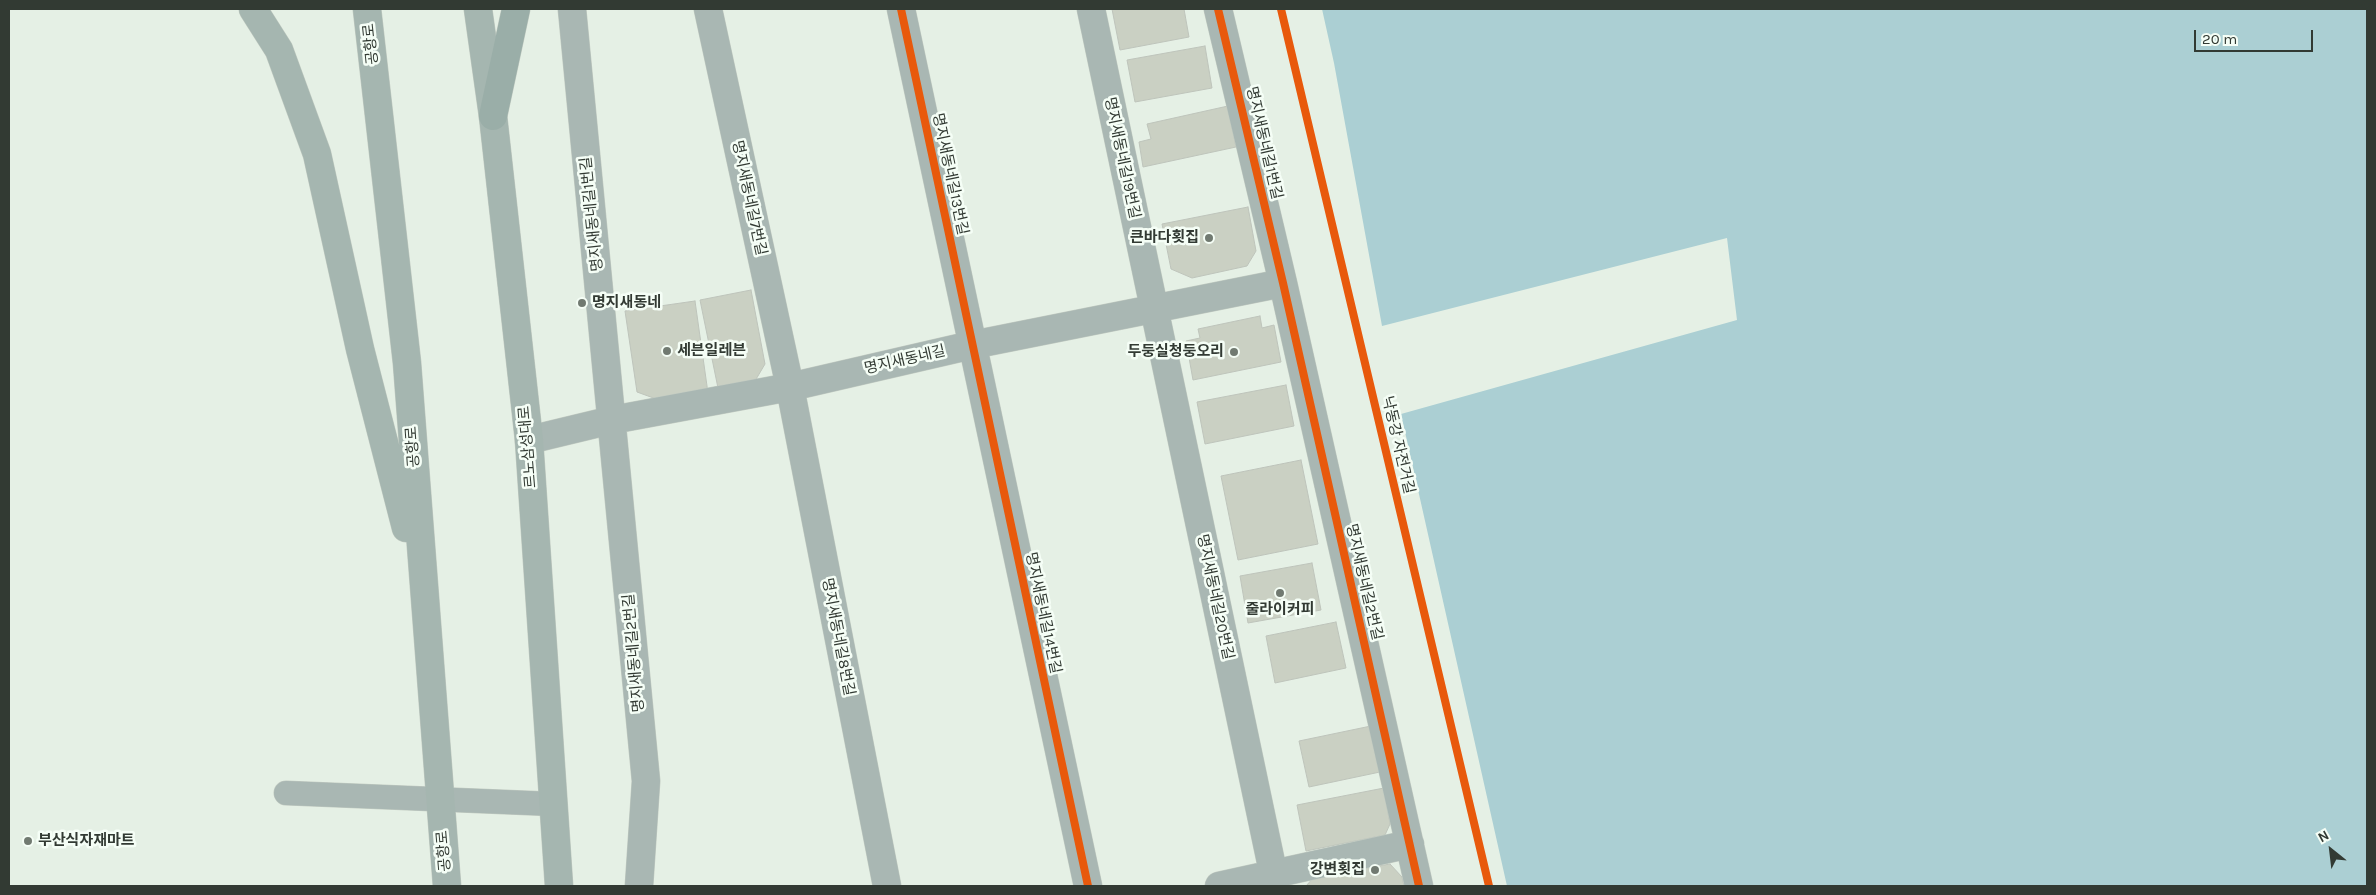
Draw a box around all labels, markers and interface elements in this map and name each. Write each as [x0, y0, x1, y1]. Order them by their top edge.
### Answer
scale bar [2196, 20, 2315, 52]
street label: 공항로 [360, 22, 382, 66]
text: 20 m [2202, 30, 2237, 48]
street label: 명지새동네길1번길 [1242, 85, 1286, 201]
street label: 명지새동네길19번길 [1100, 95, 1144, 221]
street label: 명지새동네길13번길 [928, 111, 972, 237]
street label: 명지새동네길7번길 [728, 139, 770, 257]
street label: 명지새동네길1번길 [577, 156, 607, 272]
place label: 큰바다횟집 [1130, 229, 1199, 247]
marker: 큰바다횟집 [1203, 232, 1215, 244]
place label: 명지새동네 [592, 294, 661, 312]
marker: 명지새동네 [576, 297, 588, 309]
place label: 세븐일레븐 [677, 342, 746, 360]
street label: 명지새동네길 [863, 342, 947, 378]
place label: 두둥실청둥오리 [1127, 343, 1224, 361]
marker: 세븐일레븐 [661, 345, 673, 357]
marker: 두둥실청둥오리 [1228, 346, 1240, 358]
street label: 낙동강 자전거길 [1378, 394, 1418, 496]
street label: 르노삼성대로 [515, 405, 541, 489]
street label: 공항로 [403, 426, 423, 468]
street label: 명지새동네길2번길 [1342, 522, 1386, 642]
street label: 명지새동네길20번길 [1193, 533, 1237, 661]
street label: 명지새동네길14번길 [1021, 551, 1065, 675]
street label: 명지새동네길8번길 [818, 577, 858, 697]
marker: 줄라이커피 [1274, 587, 1286, 599]
street label: 명지새동네길2번길 [620, 593, 648, 713]
place label: 줄라이커피 [1246, 601, 1314, 619]
north arrow [2306, 825, 2356, 875]
text: N [2315, 827, 2332, 846]
street label: 공항로 [433, 830, 455, 872]
place label: 부산식자재마트 [38, 832, 135, 850]
marker: 부산식자재마트 [22, 835, 34, 847]
place label: 강변횟집 [1310, 861, 1365, 879]
marker: 강변횟집 [1369, 864, 1381, 876]

